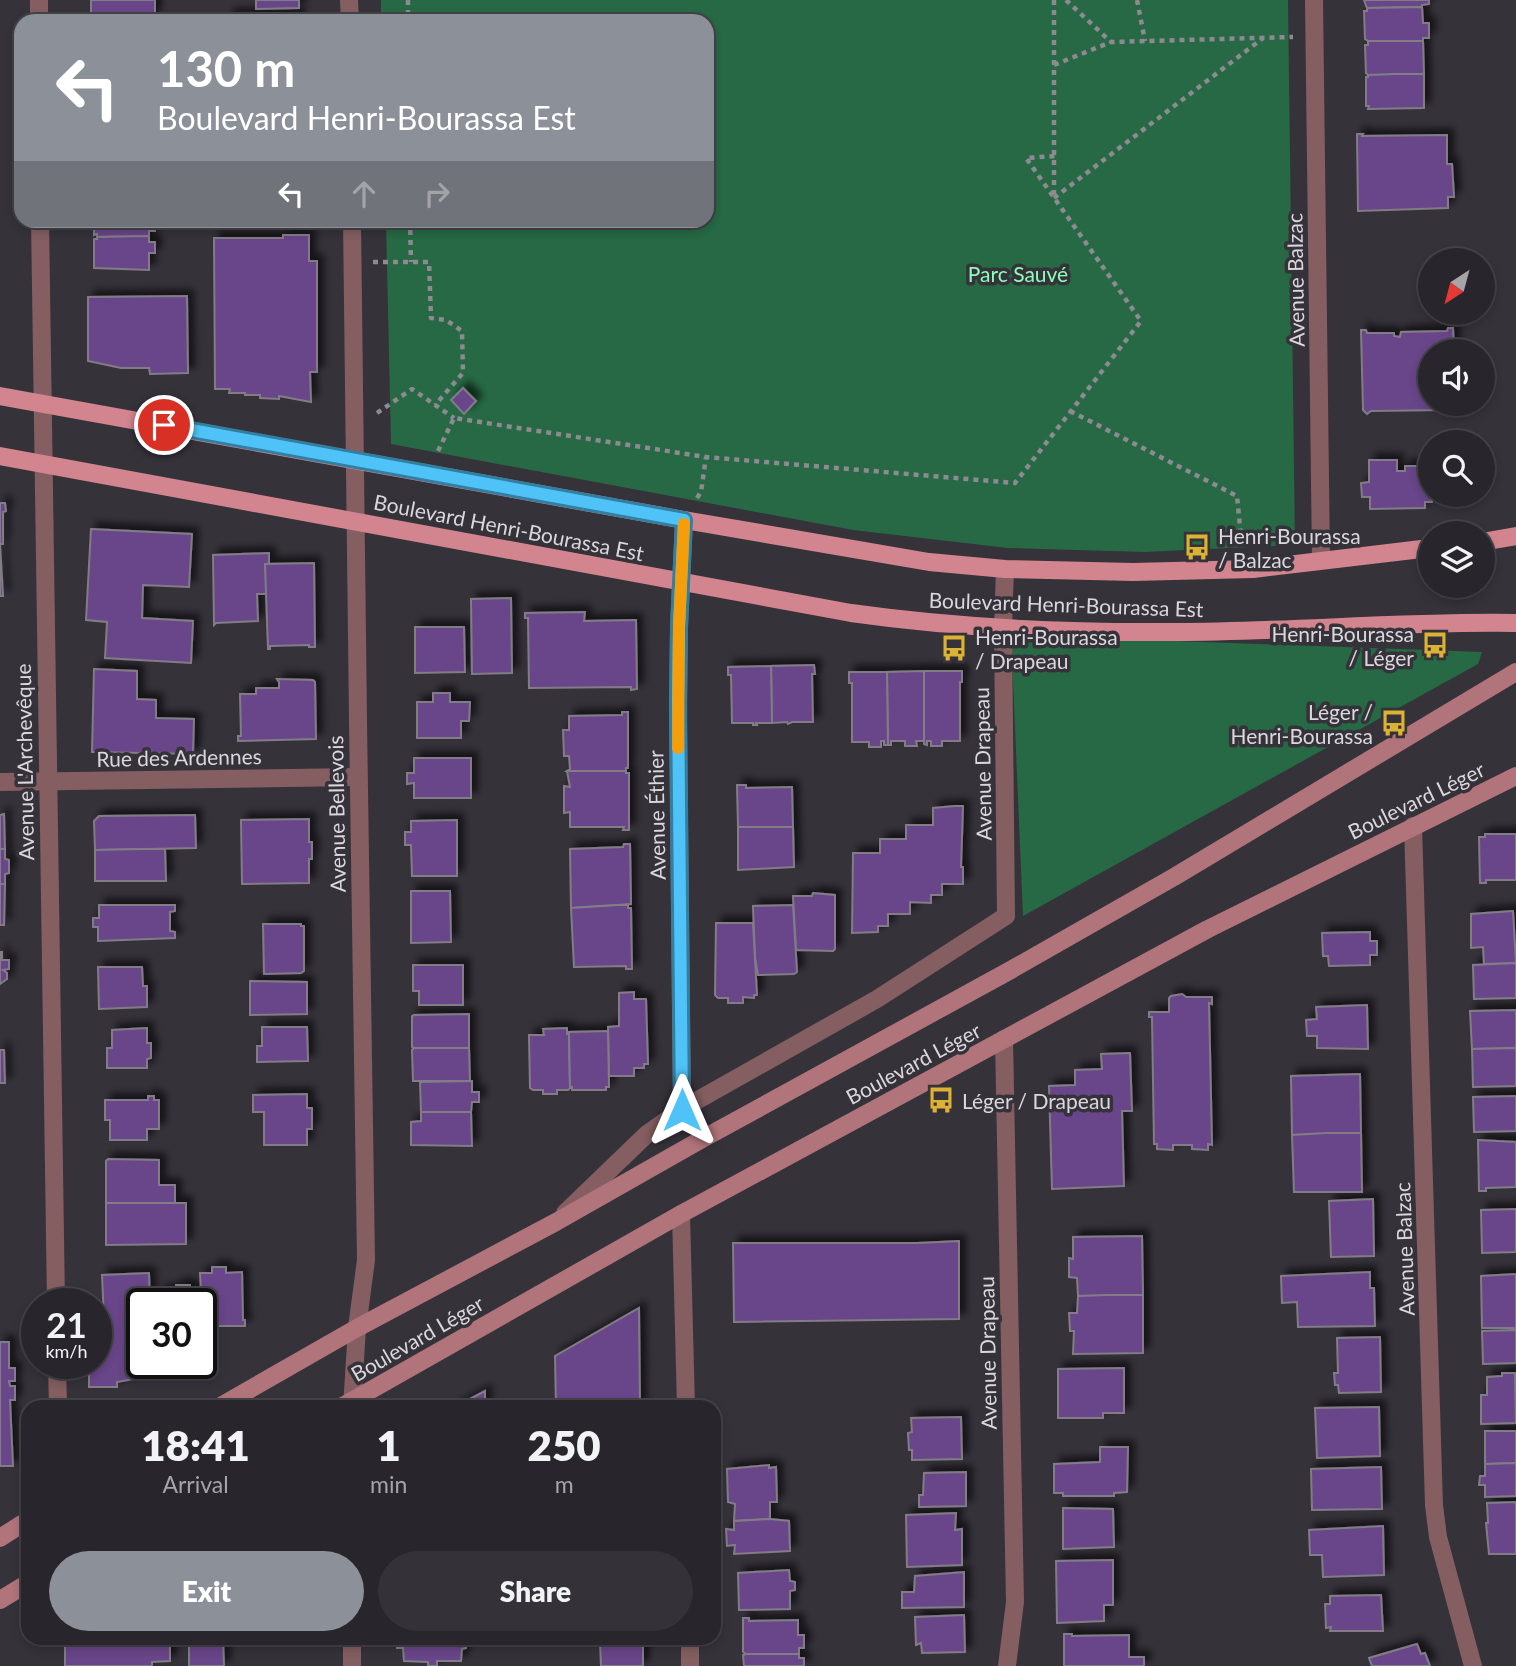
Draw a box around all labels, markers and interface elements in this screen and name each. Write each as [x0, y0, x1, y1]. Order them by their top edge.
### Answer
text: 130 m [157, 39, 295, 97]
icon: left [42, 42, 133, 133]
text: Boulevard Henri-Bourassa Est [157, 98, 576, 137]
icon: left [272, 175, 310, 213]
icon: ahead [345, 175, 383, 213]
icon: right [418, 175, 456, 213]
street label: Avenue Balzac [1281, 213, 1309, 347]
north arrow [1418, 248, 1494, 326]
map controls [1418, 248, 1495, 598]
park label: Parc Sauvé [968, 261, 1068, 286]
button: sound [1418, 339, 1495, 416]
pin [134, 395, 194, 455]
icon: arrive [145, 406, 183, 444]
button: search [1418, 430, 1495, 507]
street label: Boulevard Henri-Bourassa Est [372, 489, 647, 566]
button: layers [1418, 521, 1495, 598]
place label: Henri-Bourassa / Balzac [1218, 523, 1361, 572]
bus stop icon: Henri-Bourassa / Balzac [1182, 532, 1212, 562]
street label: Boulevard Henri-Bourassa Est [928, 587, 1204, 621]
place label: Henri-Bourassa / Léger [1271, 621, 1414, 670]
place label: Henri-Bourassa / Drapeau [975, 624, 1118, 673]
bus stop icon: Henri-Bourassa / Léger [1420, 630, 1450, 660]
bus stop icon: Henri-Bourassa / Drapeau [939, 633, 969, 663]
street label: Avenue L'Archevêque [10, 663, 38, 861]
street label: Avenue Drapeau [968, 687, 996, 841]
place label: Léger / Henri-Bourassa [1230, 699, 1373, 748]
bus stop icon: Léger / Henri-Bourassa [1379, 708, 1409, 738]
street label: Avenue Bellevois [322, 735, 350, 893]
street label: Rue des Ardennes [96, 743, 262, 771]
street label: Avenue Éthier [642, 750, 670, 880]
street label: Boulevard Léger [1344, 756, 1489, 844]
street label: Boulevard Léger [841, 1017, 985, 1109]
position arrow [645, 1073, 719, 1147]
bus stop icon: Léger / Drapeau [926, 1085, 956, 1115]
place label: Léger / Drapeau [962, 1088, 1111, 1113]
street label: Avenue Balzac [1389, 1182, 1419, 1316]
street label: Avenue Drapeau [973, 1276, 1001, 1430]
speed limit sign: 30 [126, 1288, 217, 1379]
street label: Boulevard Léger [346, 1290, 488, 1386]
text: 21 [46, 1303, 87, 1345]
text: km/h [45, 1340, 88, 1362]
text: 18:41 [141, 1420, 250, 1470]
text: 1 [377, 1420, 401, 1470]
text: 250 [528, 1420, 601, 1470]
text: Arrival [162, 1470, 229, 1498]
text: min [370, 1470, 407, 1498]
text: m [555, 1470, 574, 1498]
button: Exit [49, 1551, 364, 1631]
button: Share [378, 1551, 693, 1631]

